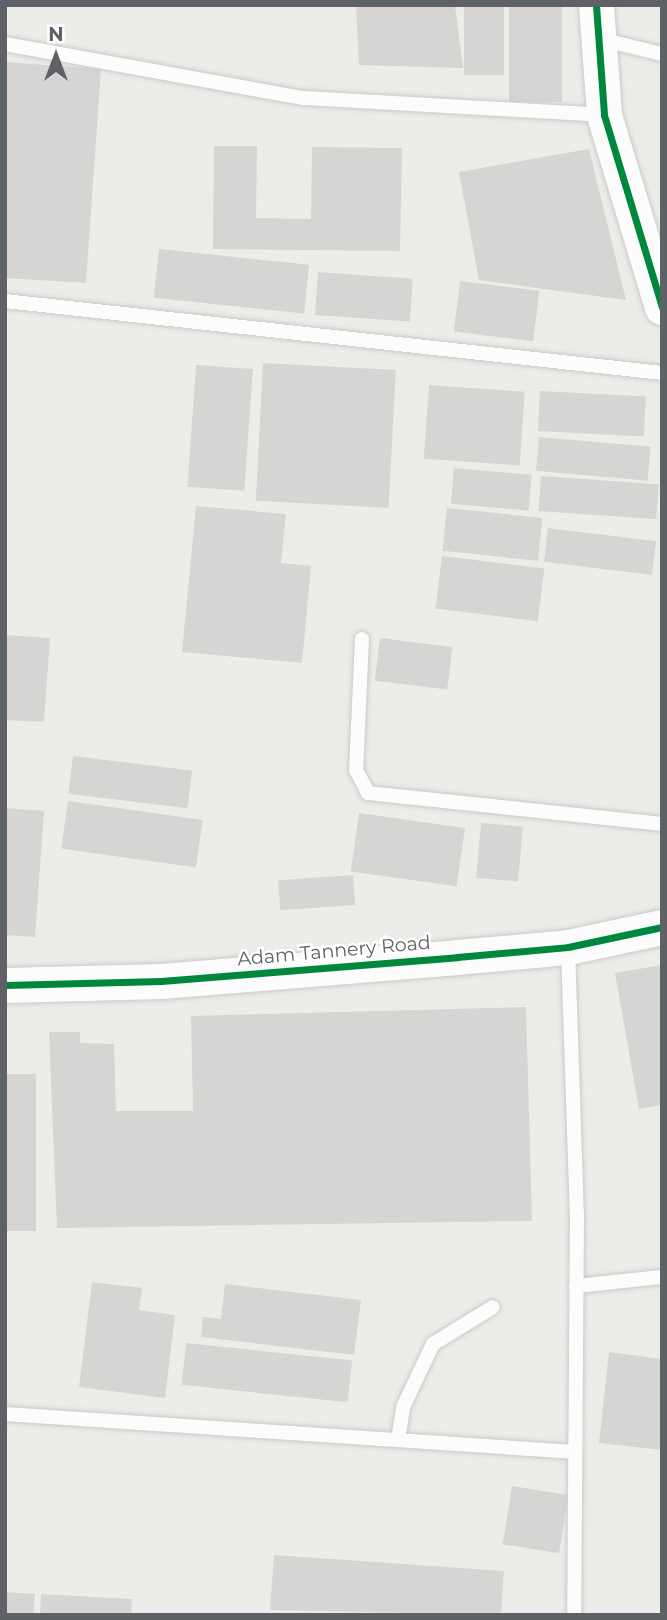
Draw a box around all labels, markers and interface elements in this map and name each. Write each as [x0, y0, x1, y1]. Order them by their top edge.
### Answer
north arrow [21, 21, 91, 91]
text: N [48, 23, 64, 46]
street label: Adam Tannery Road [236, 931, 432, 971]

